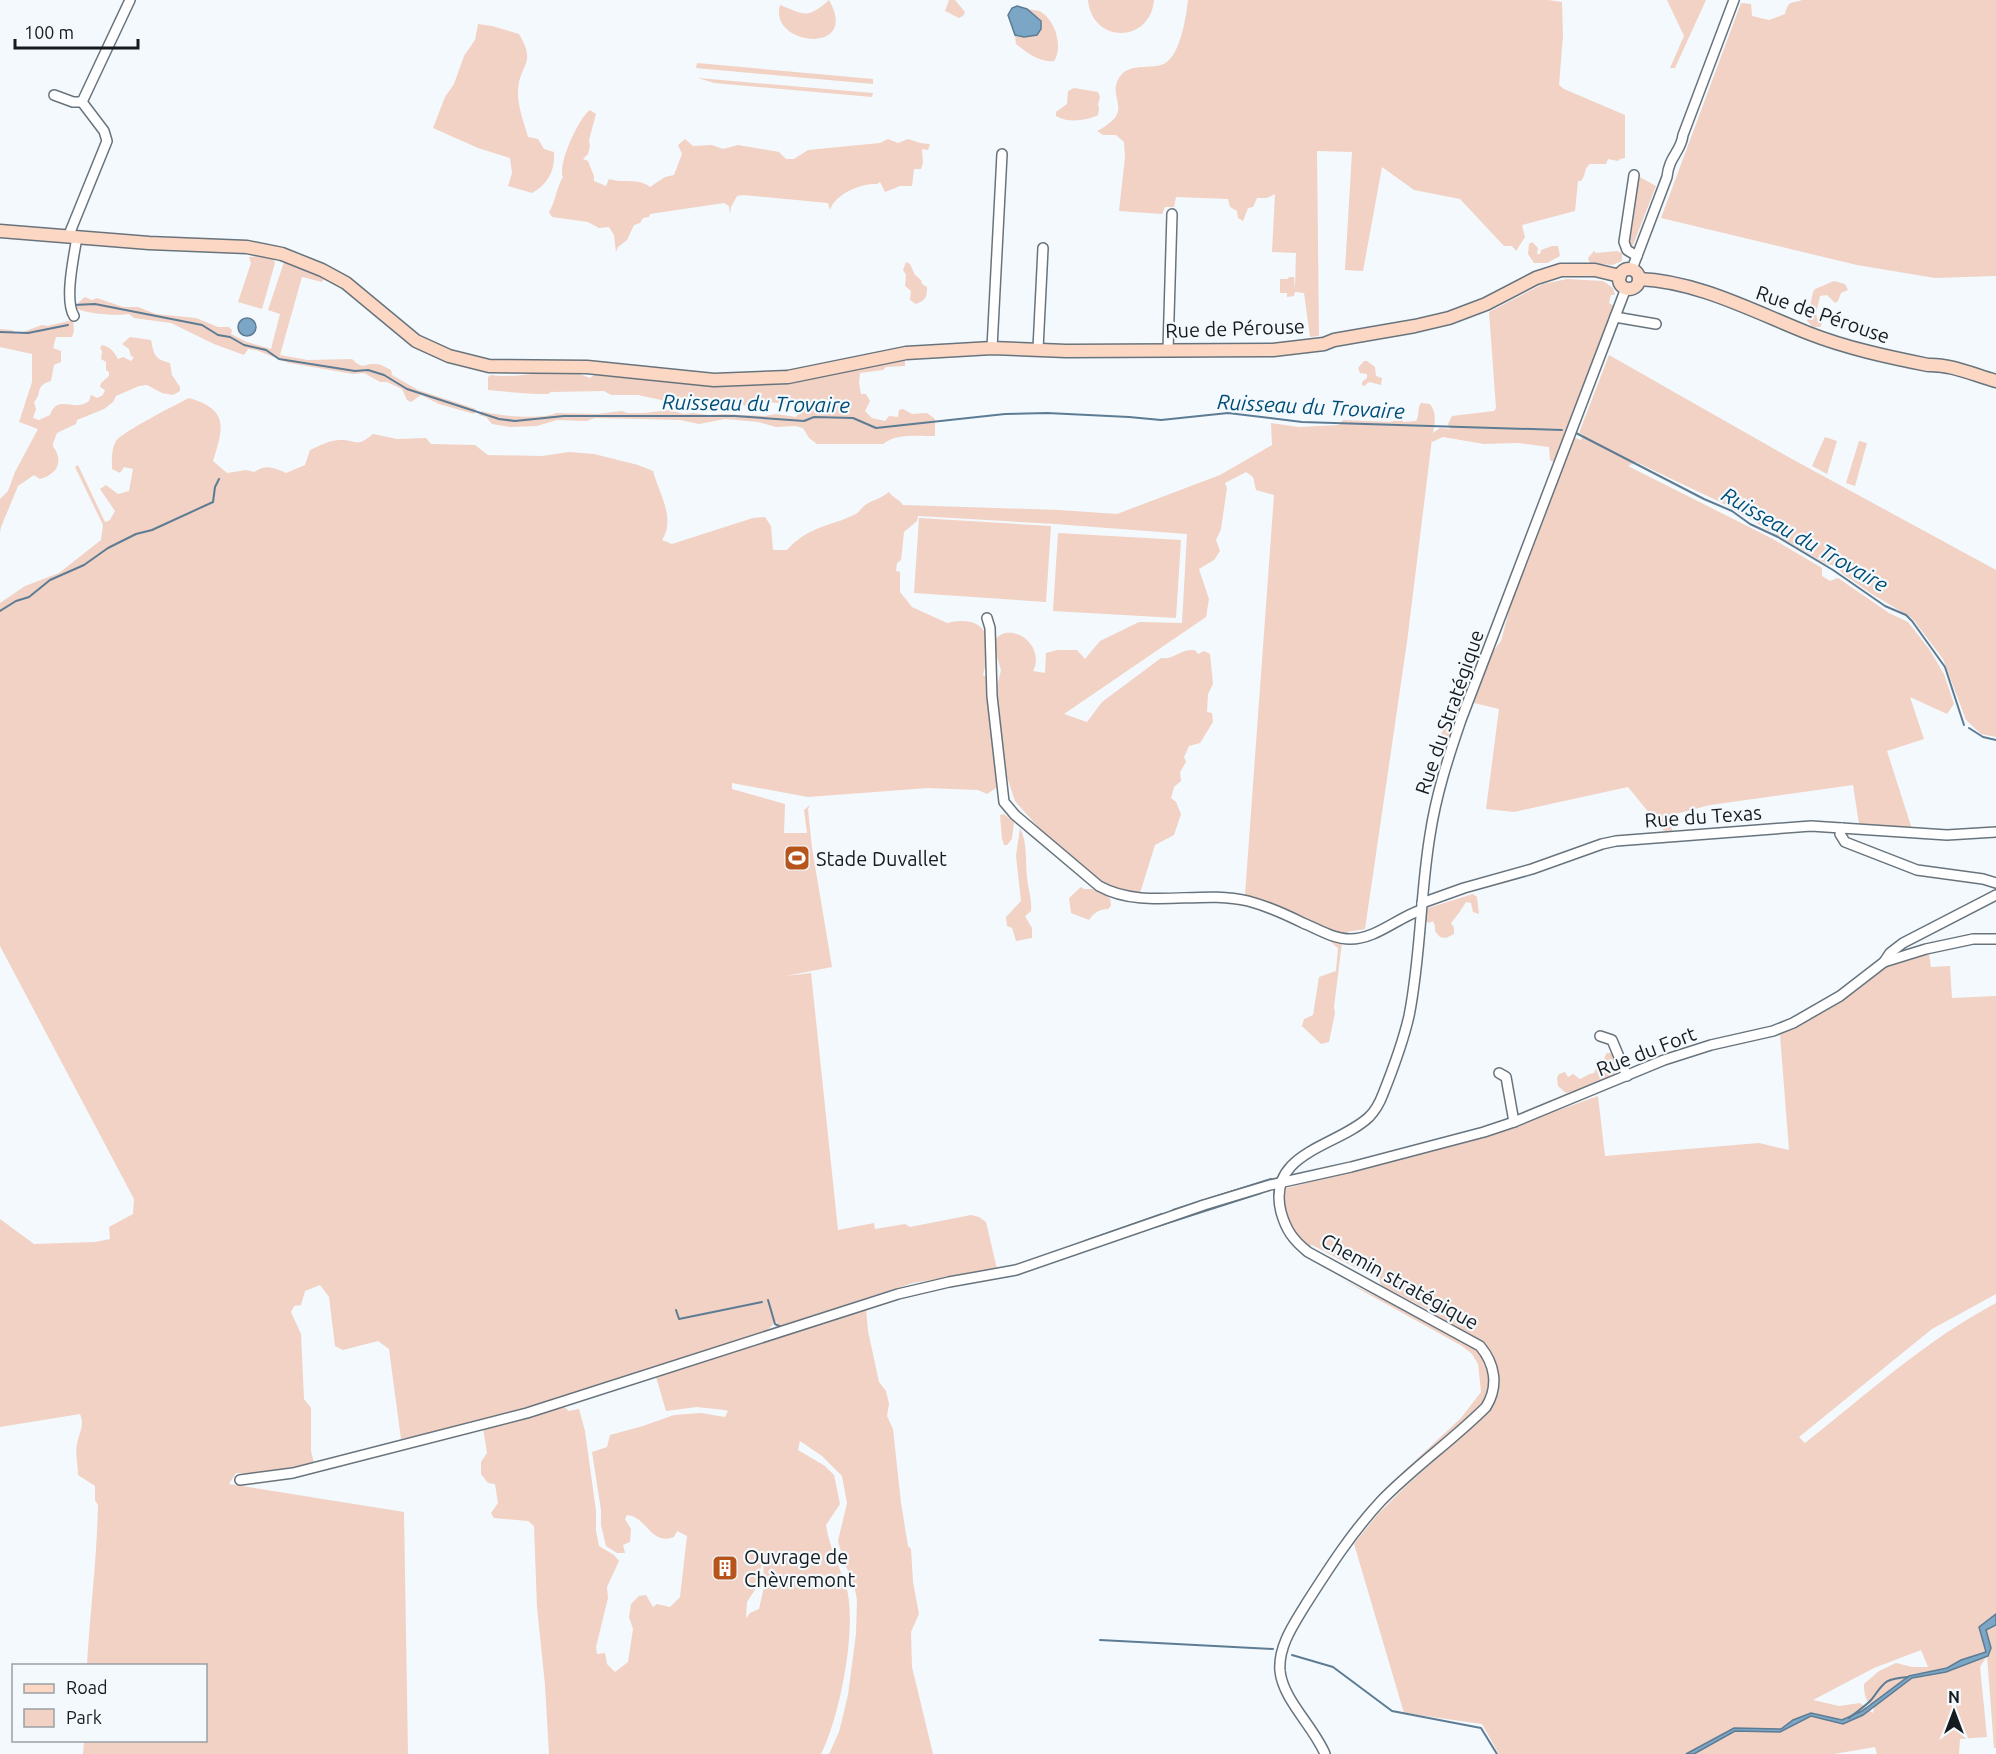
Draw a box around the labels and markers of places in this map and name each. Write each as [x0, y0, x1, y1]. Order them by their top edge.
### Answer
sports icon: Stade Duvallet [782, 843, 812, 873]
place label: Stade Duvallet [816, 847, 947, 870]
place label: Ouvrage de Chèvremont [744, 1545, 855, 1591]
building icon: Ouvrage de Chèvremont [710, 1553, 740, 1583]

